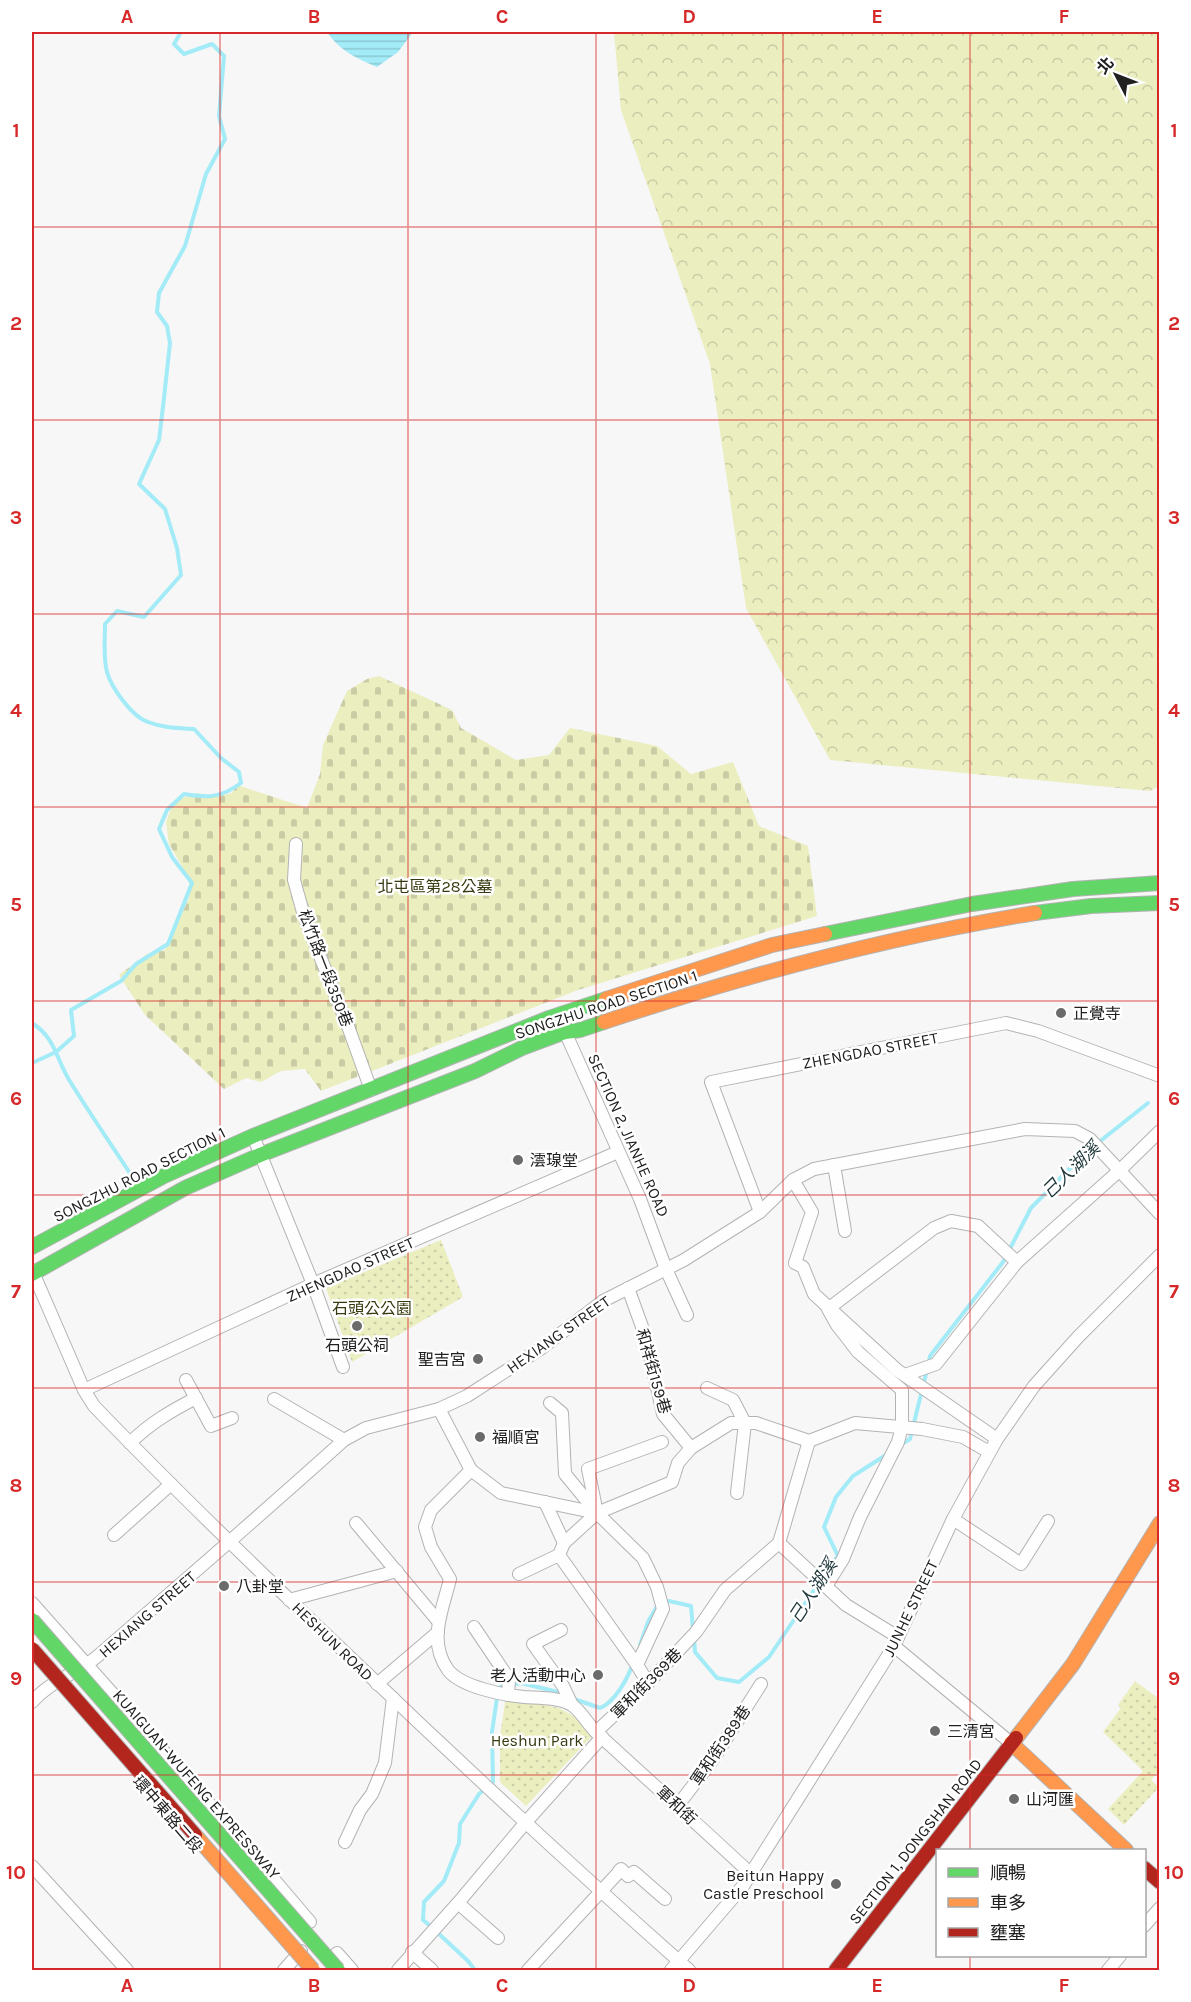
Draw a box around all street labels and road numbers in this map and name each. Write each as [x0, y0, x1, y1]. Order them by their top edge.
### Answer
street label: 松竹路一段350巷 [294, 907, 357, 1029]
street label: SONGZHU ROAD SECTION 1 [513, 966, 700, 1043]
street label: ZHENGDAO STREET [801, 1028, 940, 1073]
street label: SECTION 2, JIANHE ROAD [584, 1051, 673, 1220]
street label: SONGZHU ROAD SECTION 1 [50, 1123, 228, 1226]
street label: ZHENGDAO STREET [283, 1233, 417, 1306]
street label: HEXIANG STREET [503, 1292, 614, 1377]
street label: 和祥街159巷 [632, 1326, 675, 1416]
street label: JUNHE STREET [879, 1557, 942, 1659]
street label: HEXIANG STREET [95, 1567, 200, 1662]
street label: HESHUN ROAD [288, 1598, 377, 1685]
street label: 軍和街369巷 [607, 1644, 686, 1723]
street label: KUAIGUAN-WUFENG EXPRESSWAY [109, 1686, 284, 1883]
street label: 軍和街389巷 [687, 1702, 754, 1789]
street label: SECTION 1, DONGSHAN ROAD [845, 1755, 986, 1928]
street label: 環中東路二段 [129, 1772, 206, 1857]
street label: 軍和街 [653, 1782, 701, 1829]

